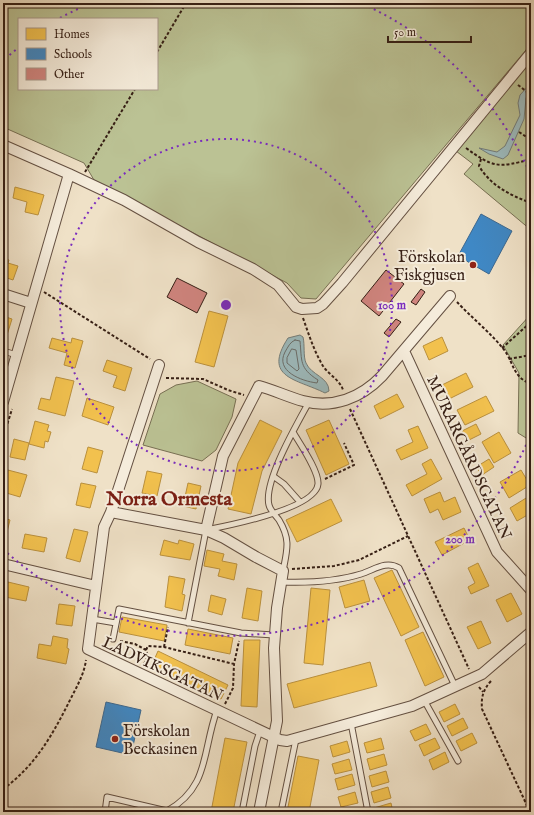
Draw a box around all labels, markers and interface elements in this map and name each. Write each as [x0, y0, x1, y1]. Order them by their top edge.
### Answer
legend [18, 18, 158, 90]
scale bar [388, 18, 471, 44]
text: 50 m [394, 25, 416, 40]
text: Homes [54, 27, 90, 42]
text: Schools [54, 47, 92, 62]
text: Other [54, 67, 85, 82]
place label: Förskolan Fiskgjusen [394, 248, 465, 286]
marker: Förskolan Fiskgjusen [468, 260, 478, 270]
centre of rings [219, 298, 233, 312]
text: 100 m [378, 298, 407, 313]
street label: MURARGÅRDSGATAN [421, 372, 517, 543]
district label: Norra Ormesta [105, 487, 232, 512]
text: 200 m [445, 532, 475, 547]
street label: LADVIKSGATAN [99, 633, 226, 707]
place label: Förskolan Beckasinen [123, 722, 198, 760]
marker: Förskolan Beckasinen [110, 734, 120, 744]

